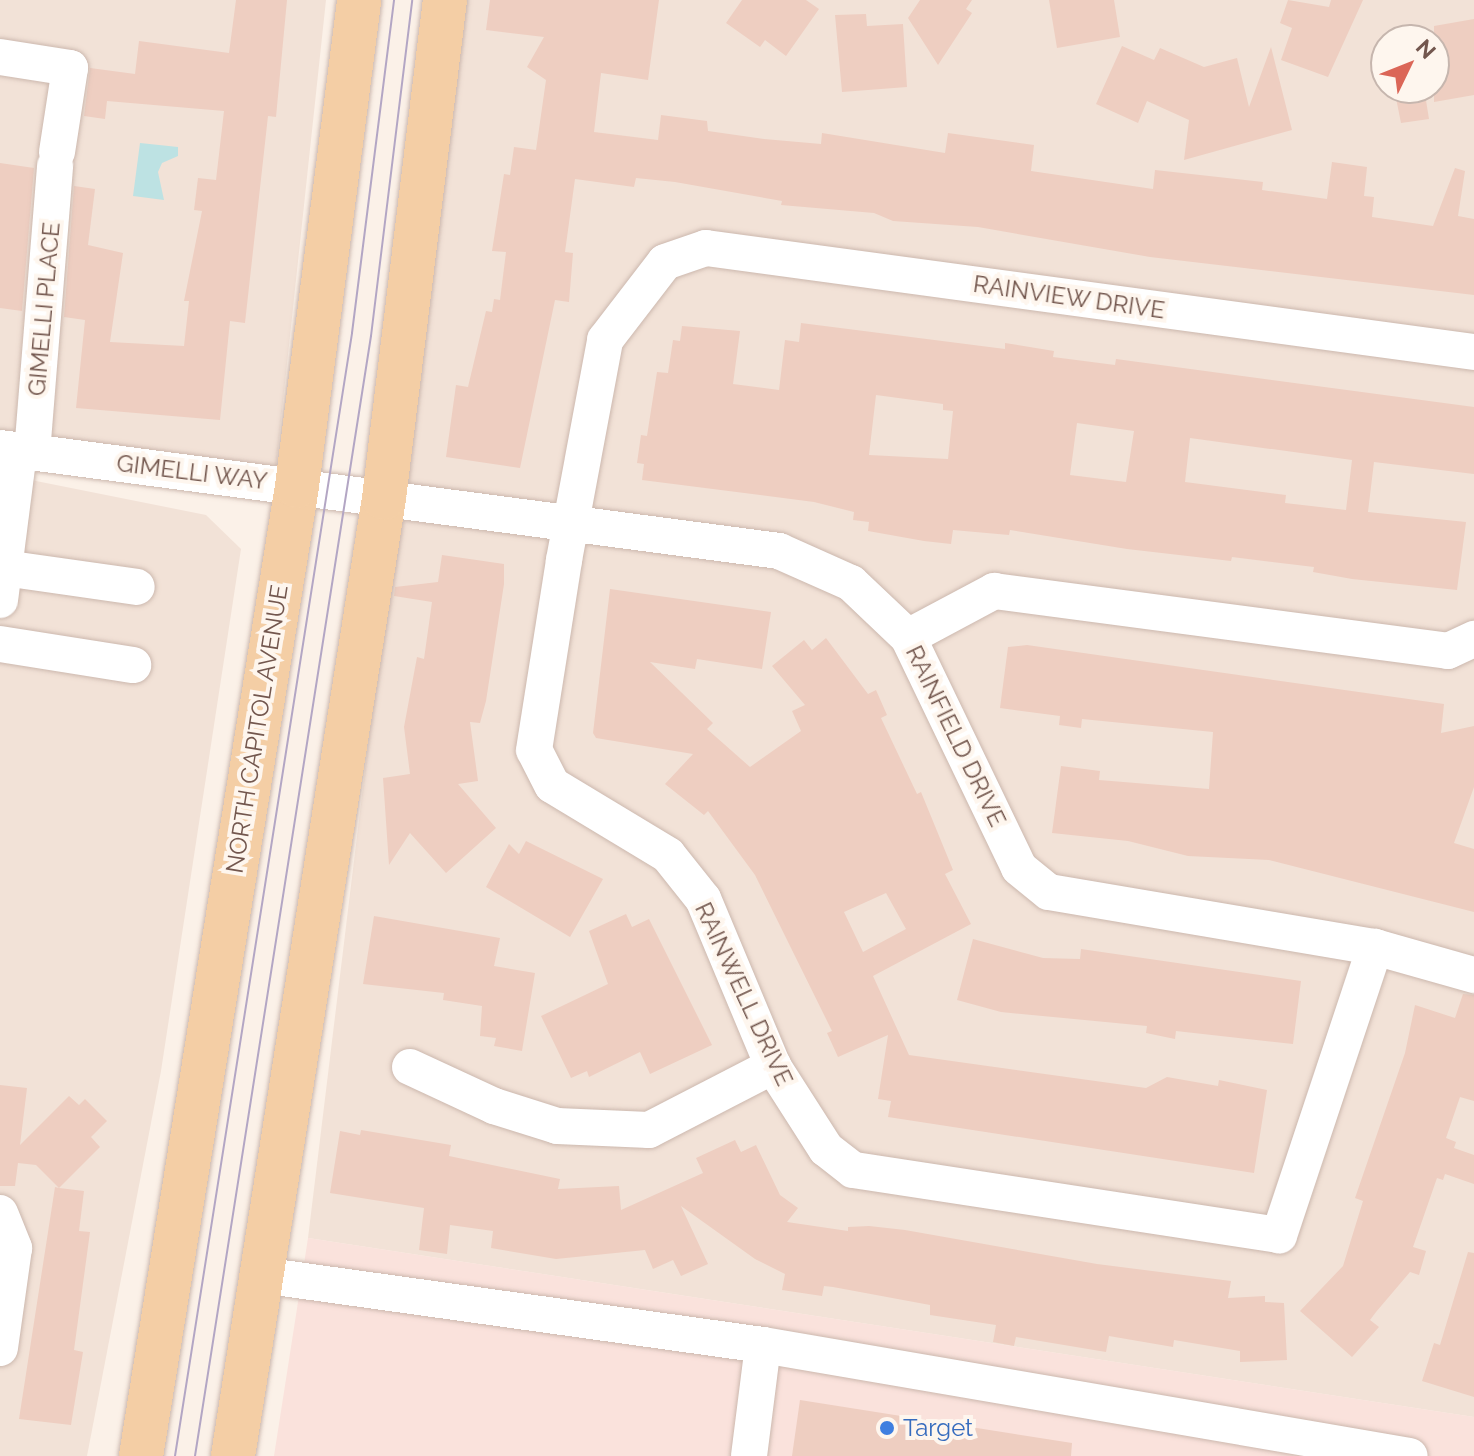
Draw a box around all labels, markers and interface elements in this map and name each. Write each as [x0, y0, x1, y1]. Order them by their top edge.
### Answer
north arrow [1370, 24, 1450, 104]
text: N [1411, 34, 1441, 64]
street label: GIMELLI PLACE [22, 221, 66, 397]
street label: RAINVIEW DRIVE [971, 269, 1167, 325]
street label: GIMELLI WAY [115, 448, 269, 496]
street label: NORTH CAPITOL AVENUE [220, 582, 294, 876]
street label: RAINFIELD DRIVE [900, 641, 1012, 831]
street label: RAINWELL DRIVE [689, 897, 799, 1091]
place label: Target [903, 1414, 973, 1442]
marker: Target [878, 1419, 896, 1437]

